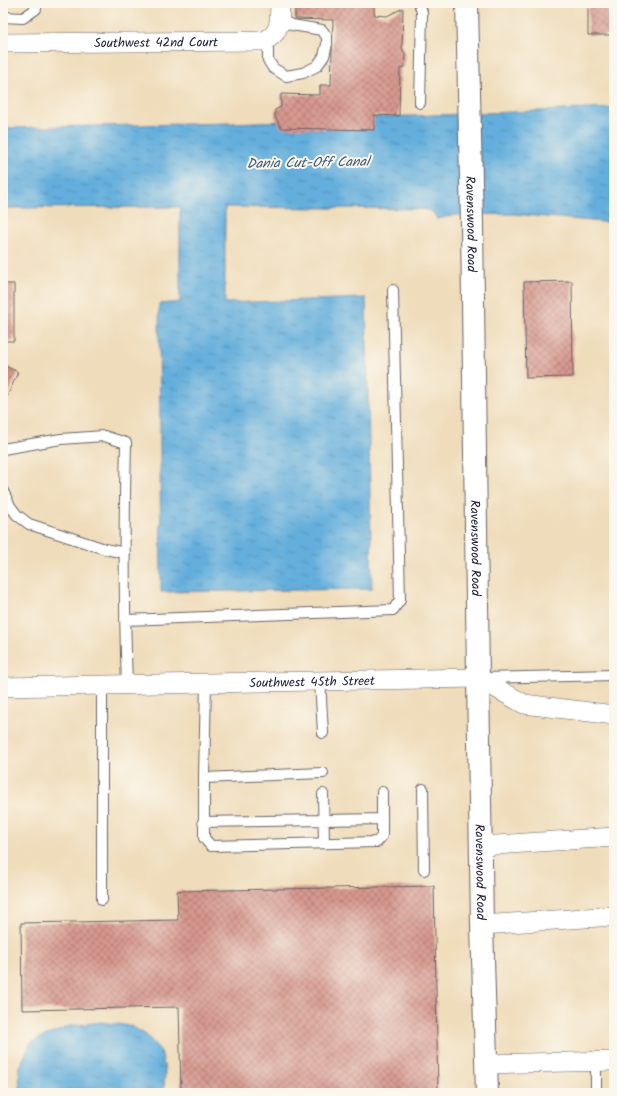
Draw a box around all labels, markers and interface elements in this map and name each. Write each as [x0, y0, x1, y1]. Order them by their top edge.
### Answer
street label: Southwest 42nd Court [94, 32, 219, 54]
water label: Dania Cut-Off Canal [246, 151, 372, 175]
street label: Ravenswood Road [459, 176, 482, 273]
street label: Ravenswood Road [464, 500, 486, 597]
street label: Southwest 45th Street [249, 671, 376, 694]
street label: Ravenswood Road [468, 824, 491, 921]

